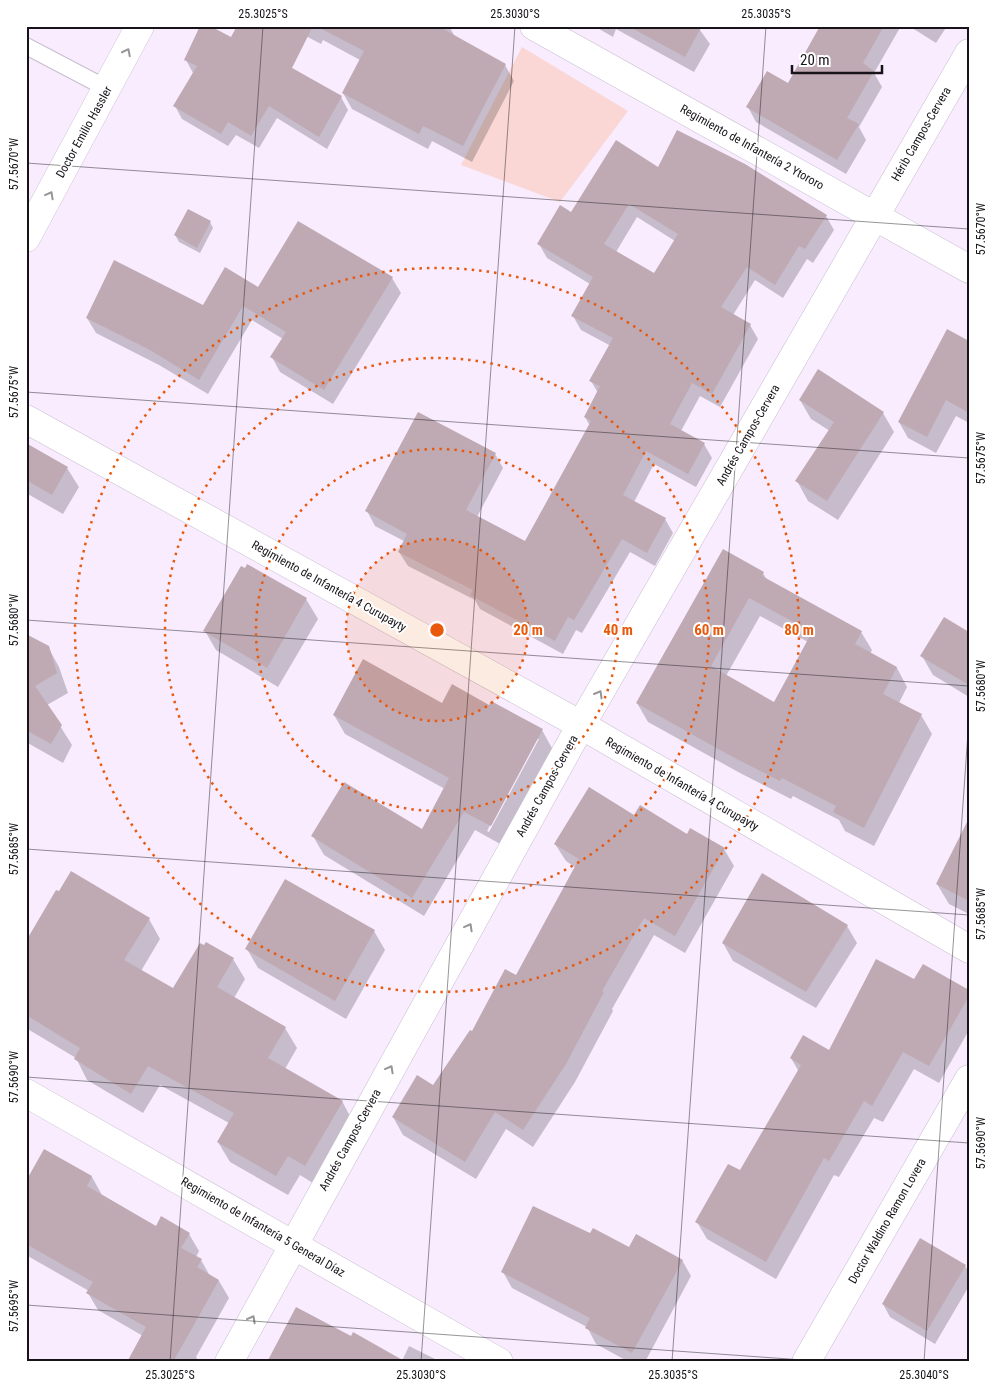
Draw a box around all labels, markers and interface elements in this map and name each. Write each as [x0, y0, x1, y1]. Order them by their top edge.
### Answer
text: 25.3025°S [238, 7, 288, 21]
text: 25.3030°S [490, 7, 540, 21]
text: 25.3035°S [741, 7, 791, 21]
scale bar [792, 42, 882, 74]
one-way arrow [121, 48, 131, 57]
text: 20 m [800, 51, 830, 69]
street label: Doctor Emilio Hassler [53, 83, 115, 180]
street label: Hérib Campos-Cervera [888, 84, 954, 183]
street label: Regimiento de Infantería 2 Ytororo [678, 102, 826, 192]
text: 57.5670°W [7, 138, 21, 190]
one-way arrow [44, 191, 54, 200]
text: 57.5670°W [974, 203, 988, 255]
text: 57.5675°W [7, 366, 21, 418]
street label: Andrés Campos-Cervera [713, 382, 783, 488]
text: 57.5675°W [974, 432, 988, 484]
street label: Regimiento de Infantería 4 Curupayty [249, 538, 409, 634]
text: 57.5680°W [7, 594, 21, 646]
centre of rings [428, 621, 446, 639]
text: 20 m [513, 621, 543, 639]
text: 40 m [603, 621, 633, 639]
text: 60 m [694, 621, 724, 639]
text: 80 m [784, 621, 814, 639]
text: 57.5680°W [974, 660, 988, 712]
one-way arrow [593, 690, 603, 699]
street label: Andrés Campos-Cervera [513, 732, 581, 839]
street label: Regimiento de Infantería 4 Curupayty [603, 734, 761, 834]
text: 57.5685°W [7, 823, 21, 875]
text: 57.5685°W [974, 888, 988, 940]
one-way arrow [462, 924, 472, 933]
text: 57.5690°W [7, 1051, 21, 1103]
one-way arrow [384, 1066, 394, 1075]
street label: Andrés Campos-Cervera [316, 1086, 384, 1193]
text: 57.5690°W [974, 1117, 988, 1169]
street label: Doctor Waldino Ramon Lovera [845, 1156, 929, 1286]
street label: Regimiento de Infantería 5 General Díaz [179, 1174, 347, 1280]
text: 57.5695°W [7, 1280, 21, 1332]
one-way arrow [246, 1315, 256, 1324]
text: 25.3025°S [145, 1368, 195, 1382]
text: 25.3030°S [396, 1368, 446, 1382]
text: 25.3035°S [648, 1368, 698, 1382]
text: 25.3040°S [899, 1368, 949, 1382]

